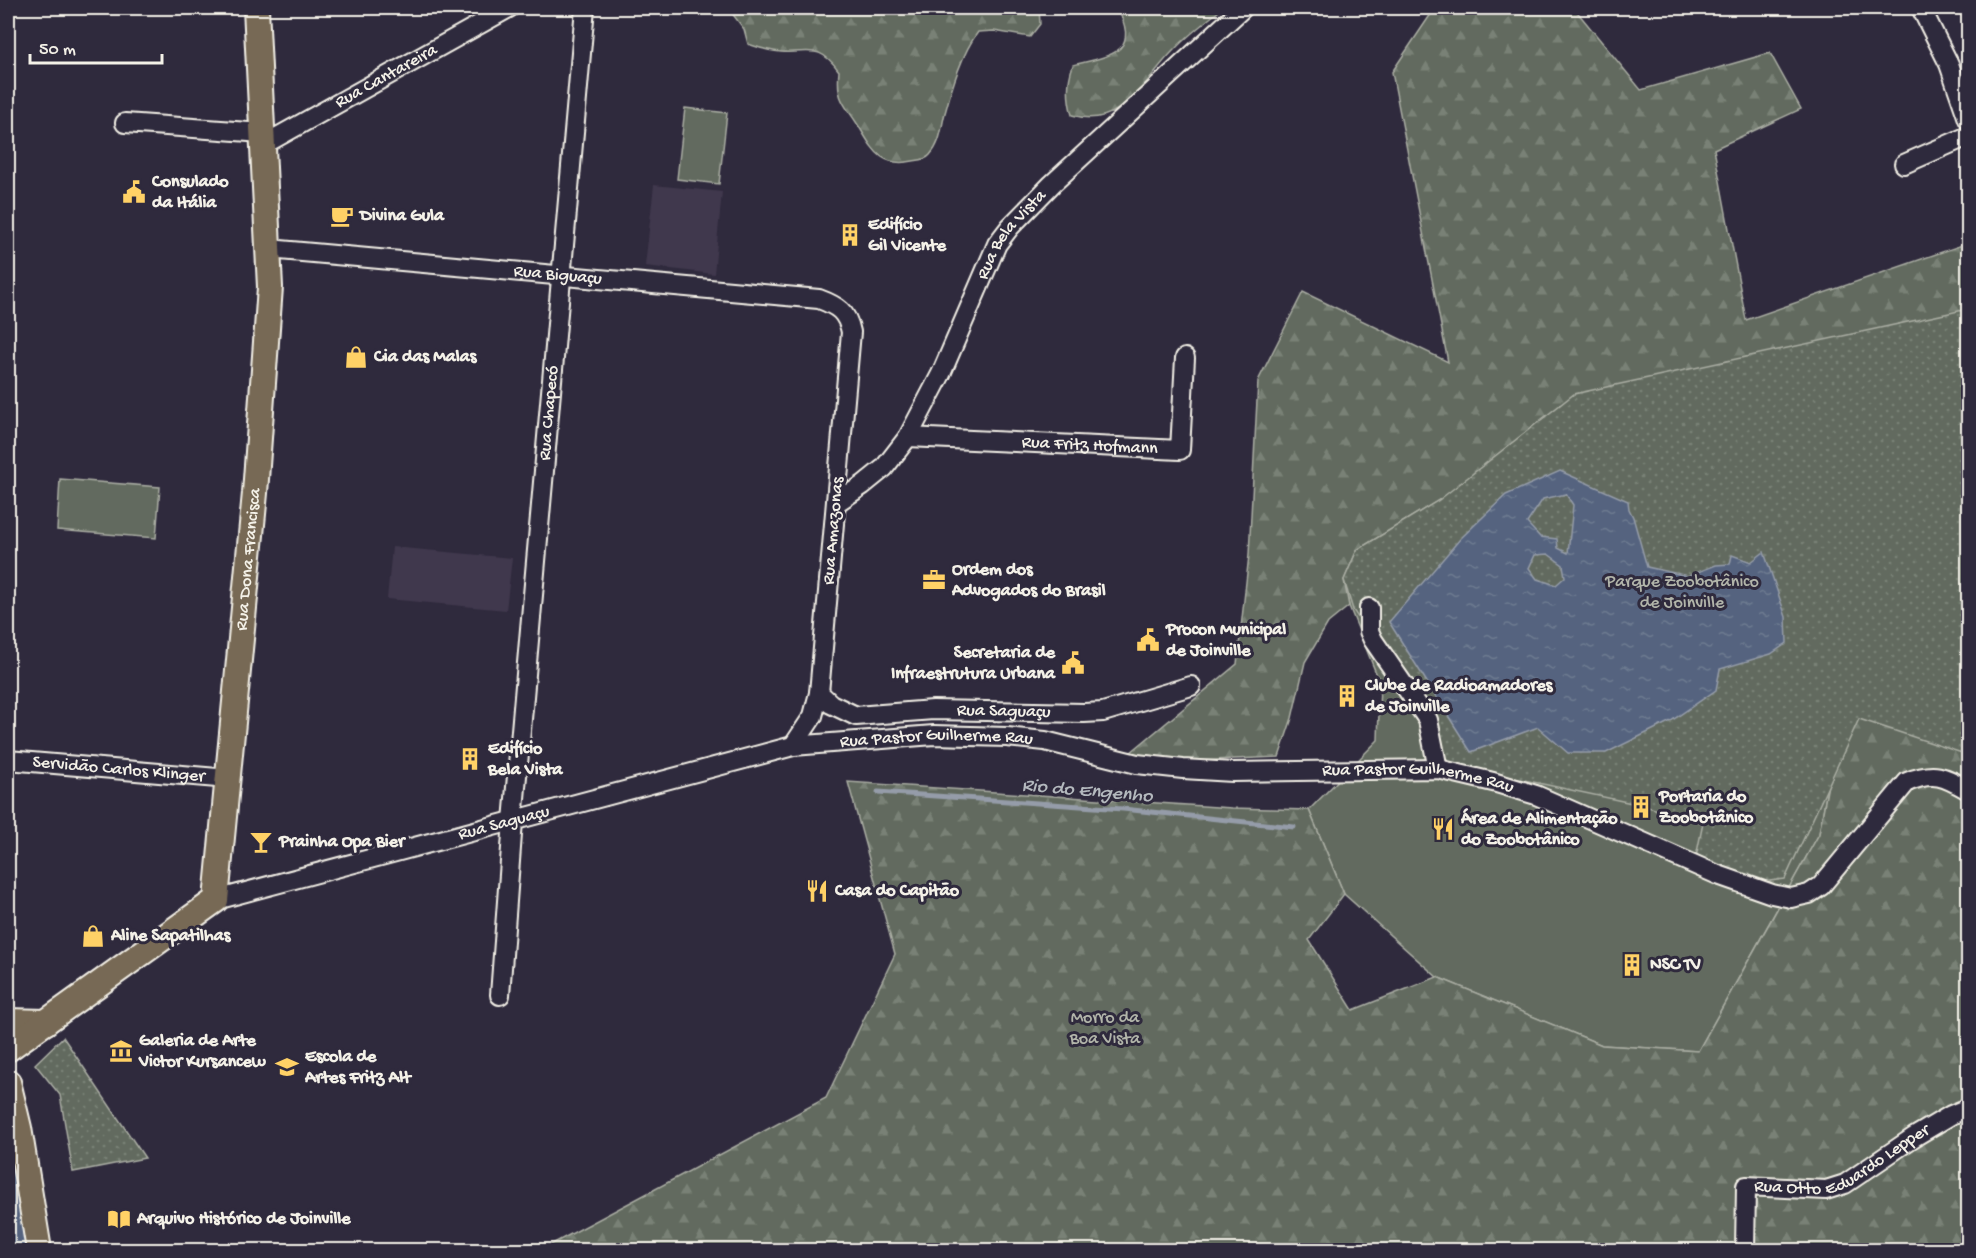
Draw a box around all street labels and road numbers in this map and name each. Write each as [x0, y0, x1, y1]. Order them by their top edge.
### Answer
street label: Rua Cantareira [331, 39, 442, 113]
street label: Rua Bela Vista [972, 185, 1052, 283]
street label: Rua Biguaçu [513, 261, 603, 290]
street label: Rua Chapecó [534, 365, 564, 461]
street label: Rua Fritz Hofmann [1021, 432, 1159, 459]
street label: Rua Amazonas [819, 475, 849, 586]
street label: Rua Dona Francisca [231, 486, 266, 632]
street label: Rua Saguaçu [957, 700, 1051, 723]
street label: Rua Pastor Guilherme Rau [839, 724, 1035, 753]
street label: Servidão Carlos Klinger [32, 752, 207, 788]
street label: Rua Pastor Guilherme Rau [1322, 758, 1517, 798]
street label: Rua Saguaçu [456, 801, 552, 845]
street label: Rua Otto Eduardo Lepper [1754, 1119, 1935, 1200]

